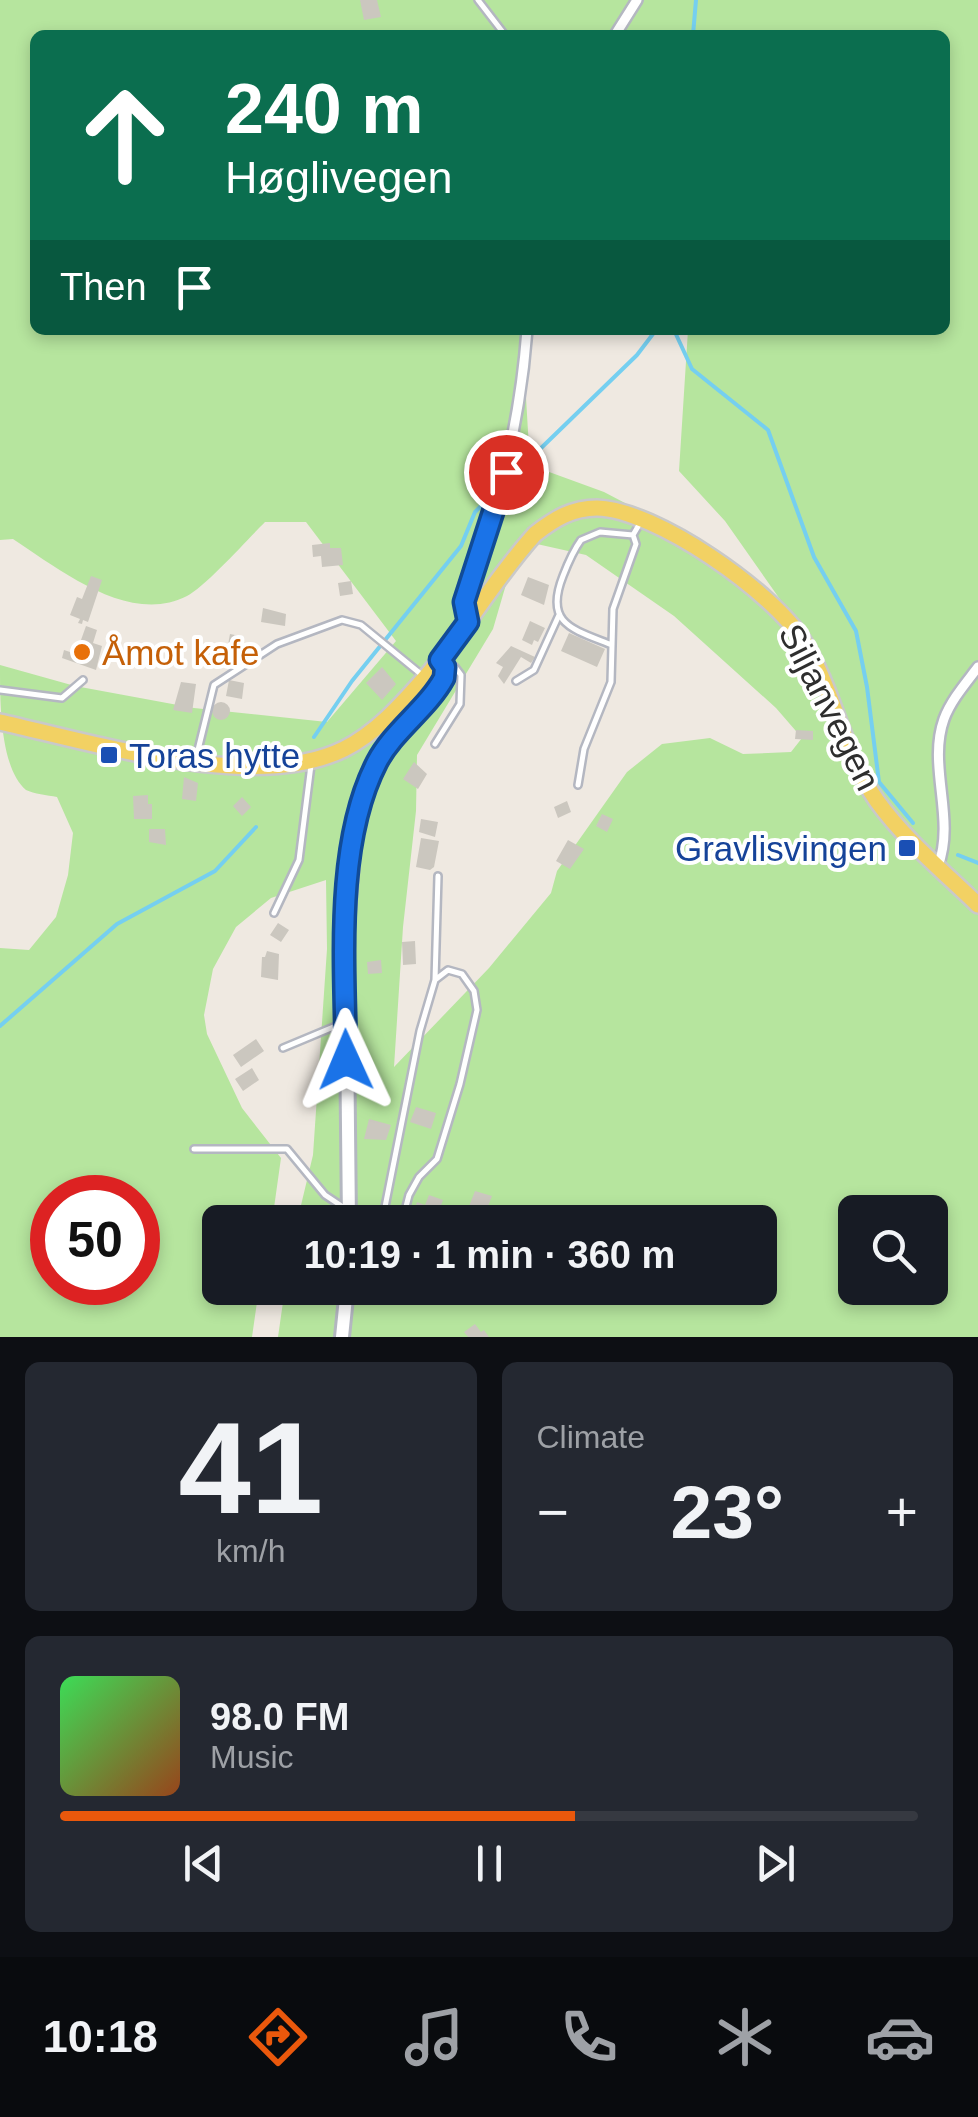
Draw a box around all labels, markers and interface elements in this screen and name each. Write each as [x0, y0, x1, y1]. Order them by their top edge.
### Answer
icon: ahead [60, 70, 190, 200]
text: 240 m [225, 70, 423, 148]
text: Høglivegen [225, 152, 453, 203]
icon: arrive [167, 260, 222, 315]
text: Then [60, 266, 147, 308]
pin [464, 430, 549, 515]
icon: arrive [479, 445, 534, 500]
street label: Siljanvegen [772, 618, 888, 796]
place label: Åmot kafe [102, 633, 260, 672]
marker: Åmot kafe [71, 641, 93, 663]
place label: Toras hytte [129, 736, 300, 775]
marker: Toras hytte [98, 744, 120, 766]
place label: Gravlisvingen [675, 829, 887, 868]
marker: Gravlisvingen [896, 837, 918, 859]
position arrow [294, 1008, 398, 1112]
speed limit sign: 50 [30, 1175, 160, 1305]
map controls [838, 1195, 948, 1305]
button: search [838, 1195, 948, 1305]
text: 10:19 · 1 min · 360 m [304, 1234, 675, 1276]
text: 41 [178, 1395, 323, 1541]
text: Climate [537, 1419, 645, 1455]
text: 23° [671, 1470, 784, 1554]
text: − [537, 1481, 569, 1543]
text: + [886, 1481, 918, 1543]
text: km/h [216, 1533, 285, 1569]
text: 98.0 FM [210, 1696, 349, 1738]
text: Music [210, 1739, 294, 1775]
icon: previous [176, 1836, 231, 1891]
icon: pause [462, 1836, 517, 1891]
icon: next [748, 1836, 803, 1891]
icon: directions [243, 2002, 313, 2072]
icon: music [399, 2002, 469, 2072]
icon: phone [554, 2002, 624, 2072]
icon: climate [710, 2002, 780, 2072]
icon: car [865, 2002, 935, 2072]
text: 10:18 [43, 2011, 158, 2062]

